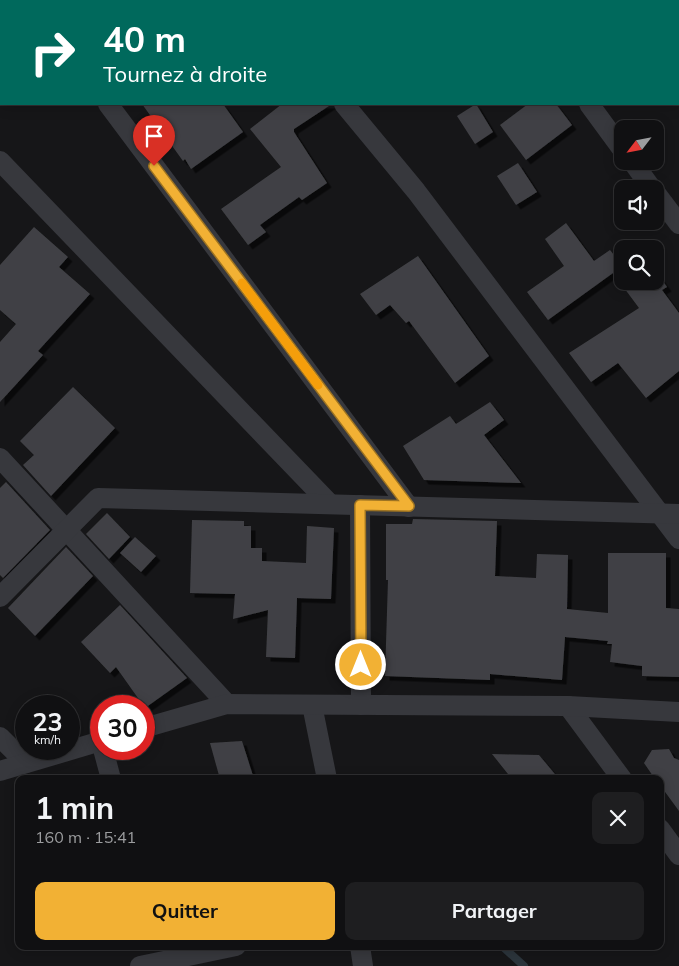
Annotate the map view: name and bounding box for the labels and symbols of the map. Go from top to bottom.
pin [133,115,175,166]
north arrow [614,120,664,170]
position arrow [334,638,386,690]
speed limit sign: 30 [90,695,155,760]

